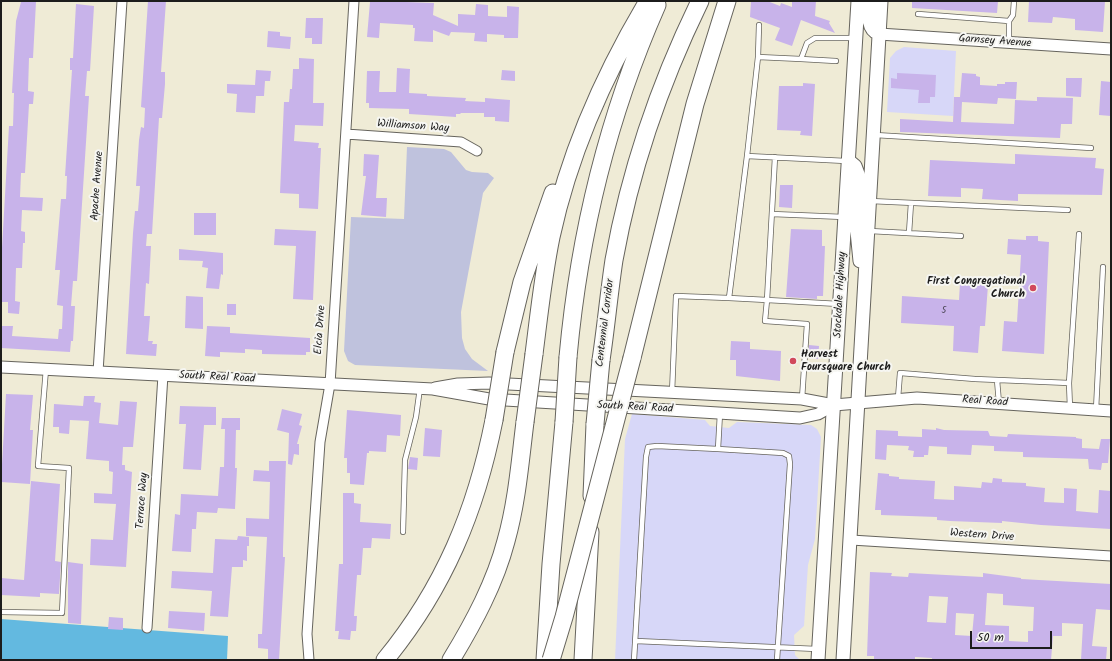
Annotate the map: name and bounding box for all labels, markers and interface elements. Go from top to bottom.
street label: Garnsey Avenue [958,33,1032,51]
street label: Williamson Way [377,118,449,136]
street label: Apache Avenue [89,151,107,221]
street label: Stockdale Highway [832,251,850,339]
place label: First Congregational Church [927,275,1025,301]
street label: Centennial Corridor [594,278,618,368]
marker: First Congregational Church [1028,283,1038,293]
street label: Elcia Drive [313,305,329,355]
house number: 5 [942,306,946,316]
place label: Harvest Foursquare Church [801,348,891,374]
marker: Harvest Foursquare Church [788,356,798,366]
street label: South Real Road [179,369,255,387]
street label: Real Road [962,394,1008,410]
street label: South Real Road [597,399,673,417]
street label: Terrace Way [134,472,152,530]
street label: Western Drive [949,527,1015,545]
scale bar [972,623,1054,649]
text: 50 m [977,628,1004,647]

